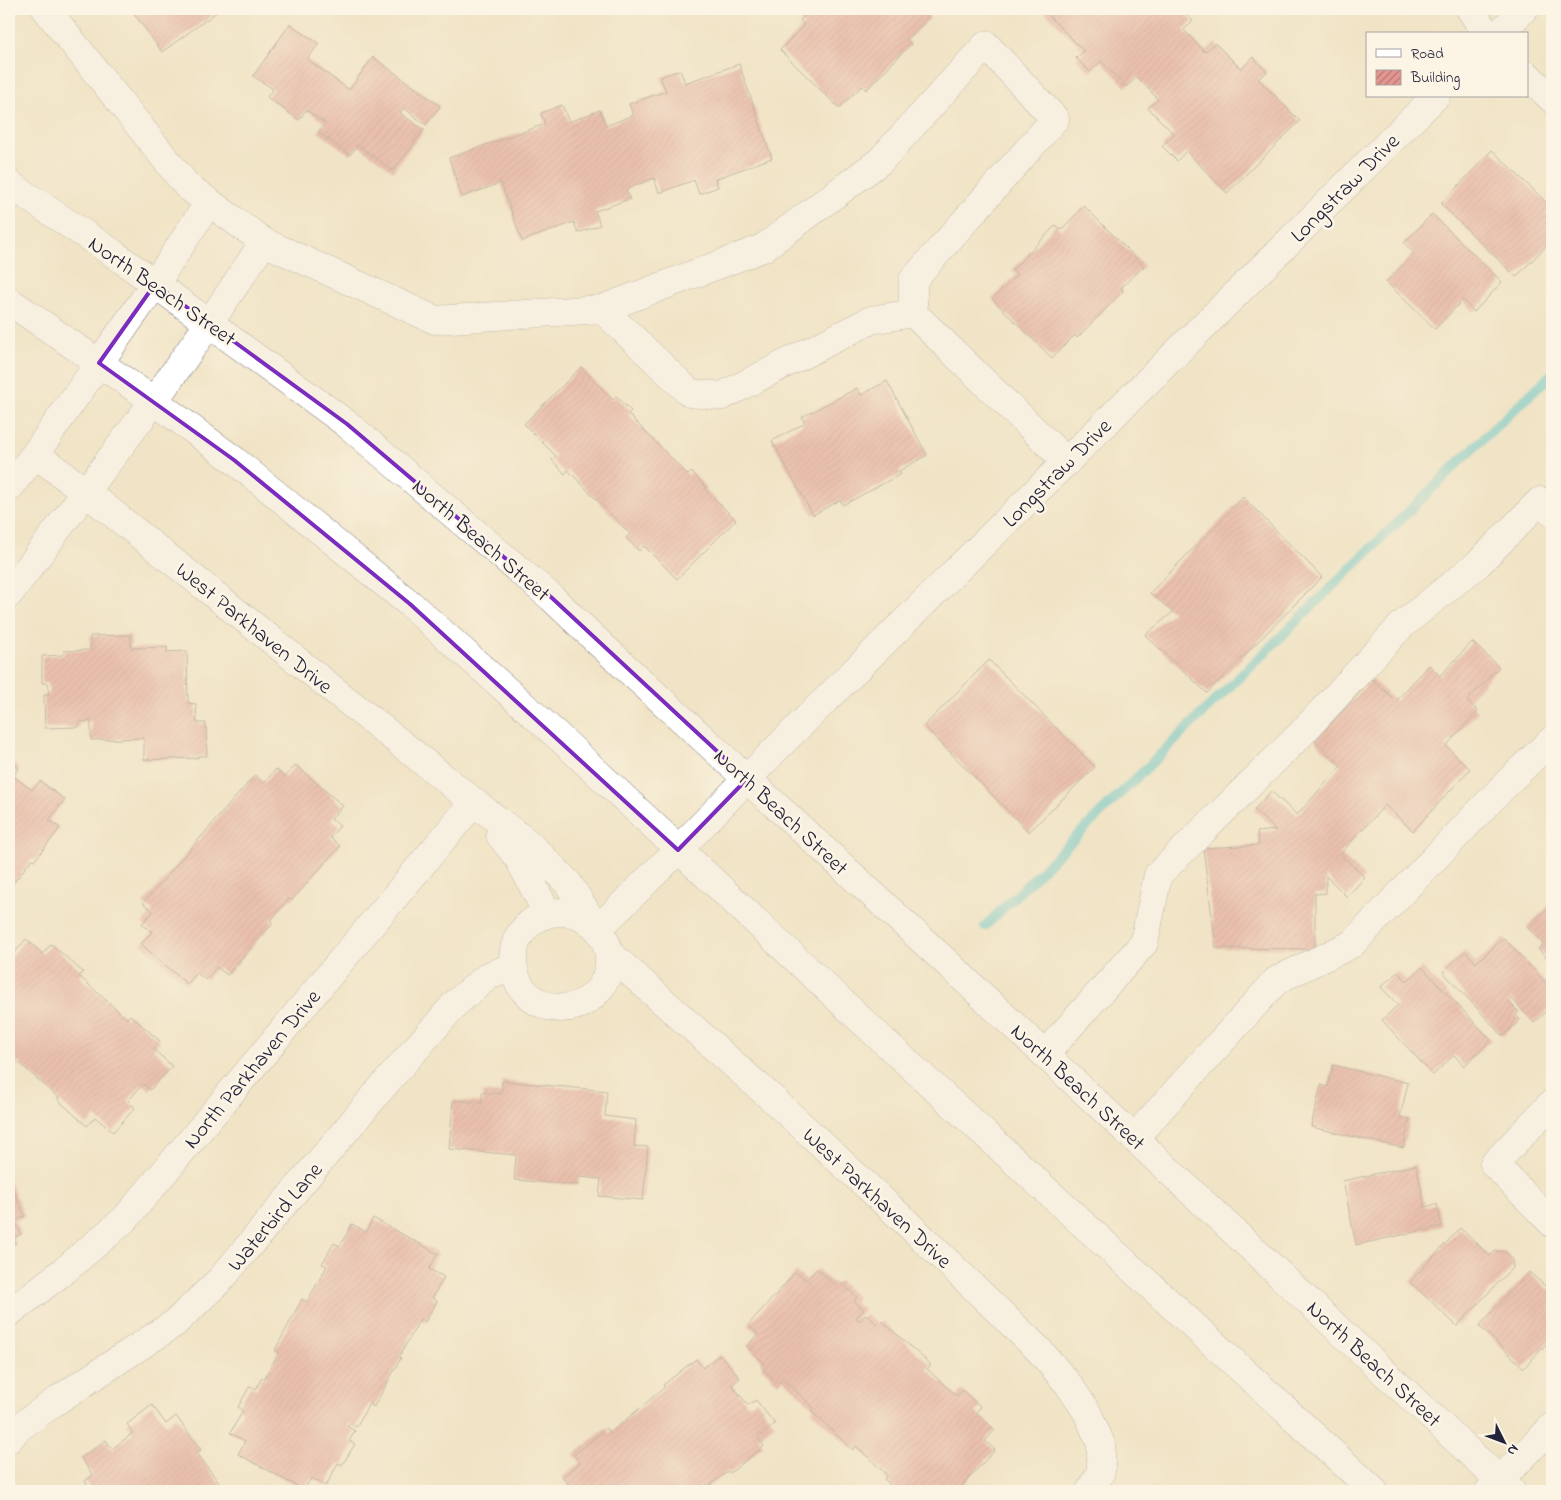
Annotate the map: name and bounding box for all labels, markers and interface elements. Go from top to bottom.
legend [1366,32,1528,98]
text: Road [1411,43,1444,65]
text: Building [1410,67,1460,90]
street label: Longstraw Drive [1284,127,1409,252]
street label: North Beach Street [81,229,242,356]
street label: Longstraw Drive [996,412,1121,537]
street label: North Beach Street [404,472,557,611]
street label: West Parkhaven Drive [168,556,339,703]
street label: North Beach Street [705,742,855,885]
street label: North Parkhaven Drive [177,983,330,1157]
street label: North Beach Street [1002,1017,1152,1160]
street label: West Parkhaven Drive [794,1121,958,1277]
street label: Waterbird Lane [221,1156,332,1280]
street label: North Beach Street [1298,1294,1448,1437]
north arrow [1478,1418,1528,1468]
text: N [1502,1439,1524,1460]

